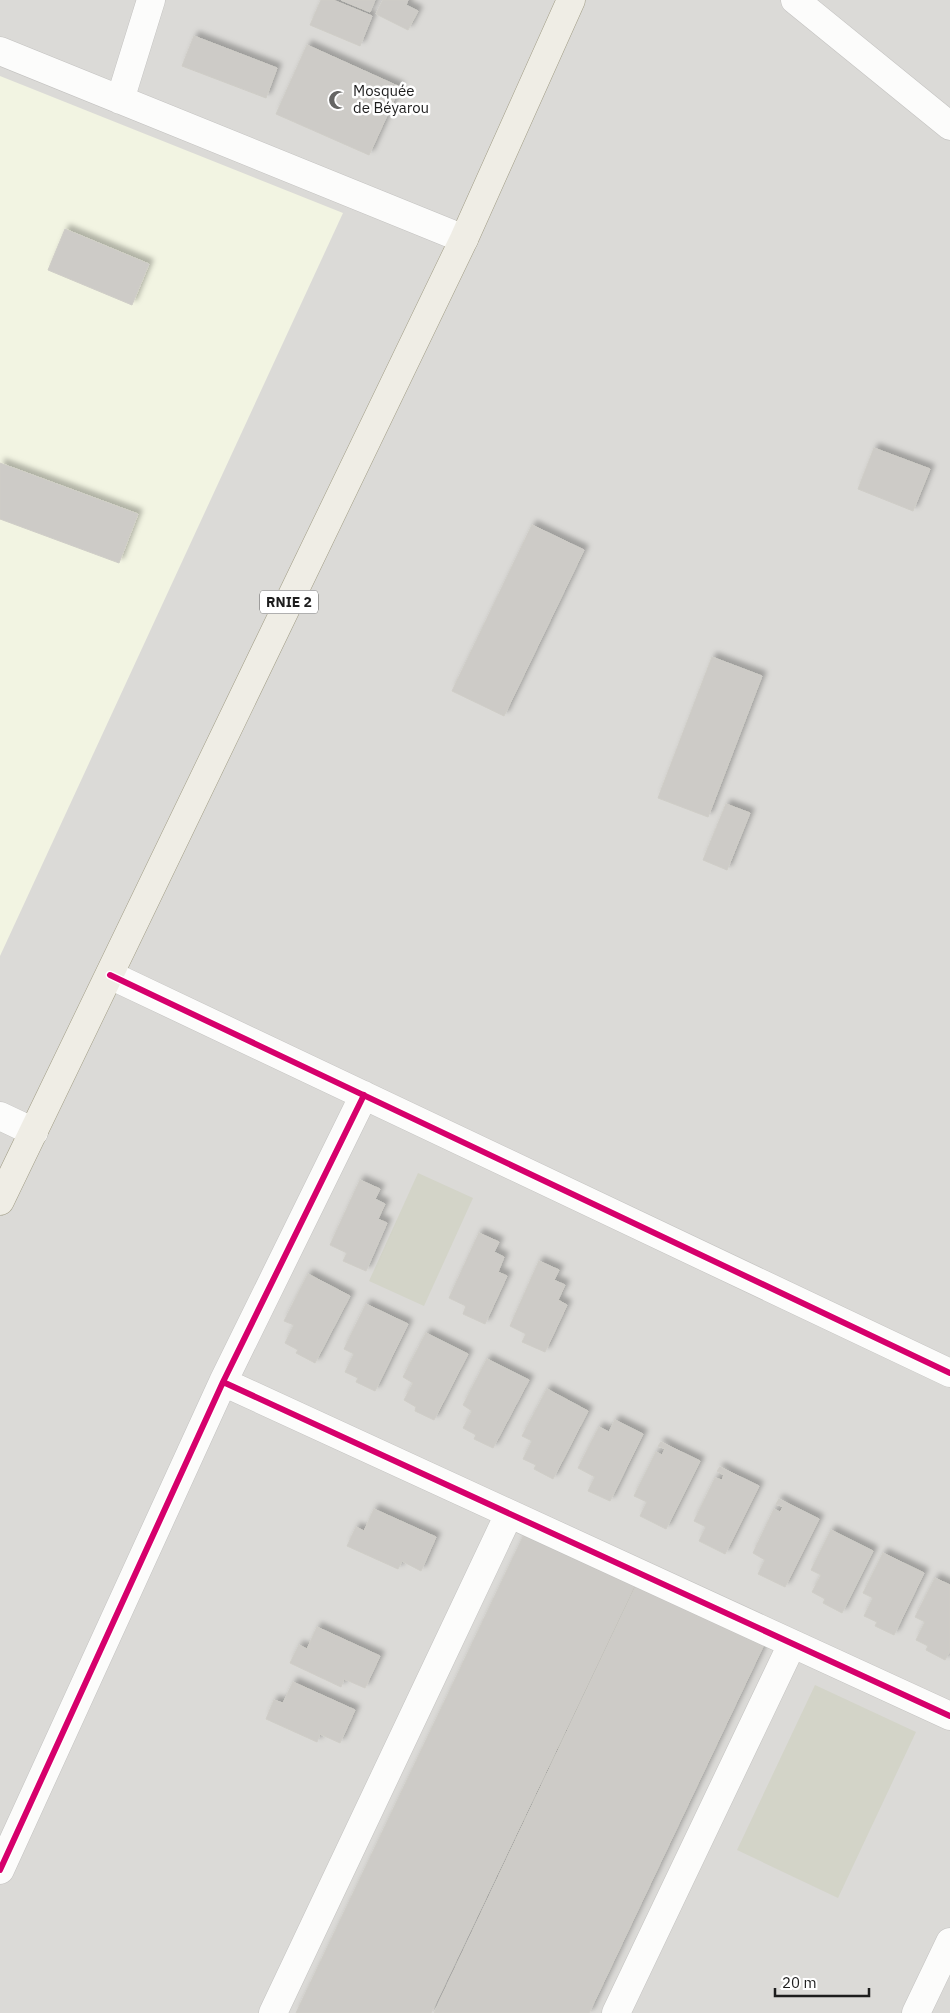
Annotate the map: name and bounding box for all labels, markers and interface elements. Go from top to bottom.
place label: Mosquée de Béyarou [353,81,429,117]
mosque icon: Mosquée de Béyarou [327,89,349,111]
road number: RNIE 2 [260,590,318,614]
scale bar [775,1966,869,1998]
text: 20 m [782,1973,817,1992]

